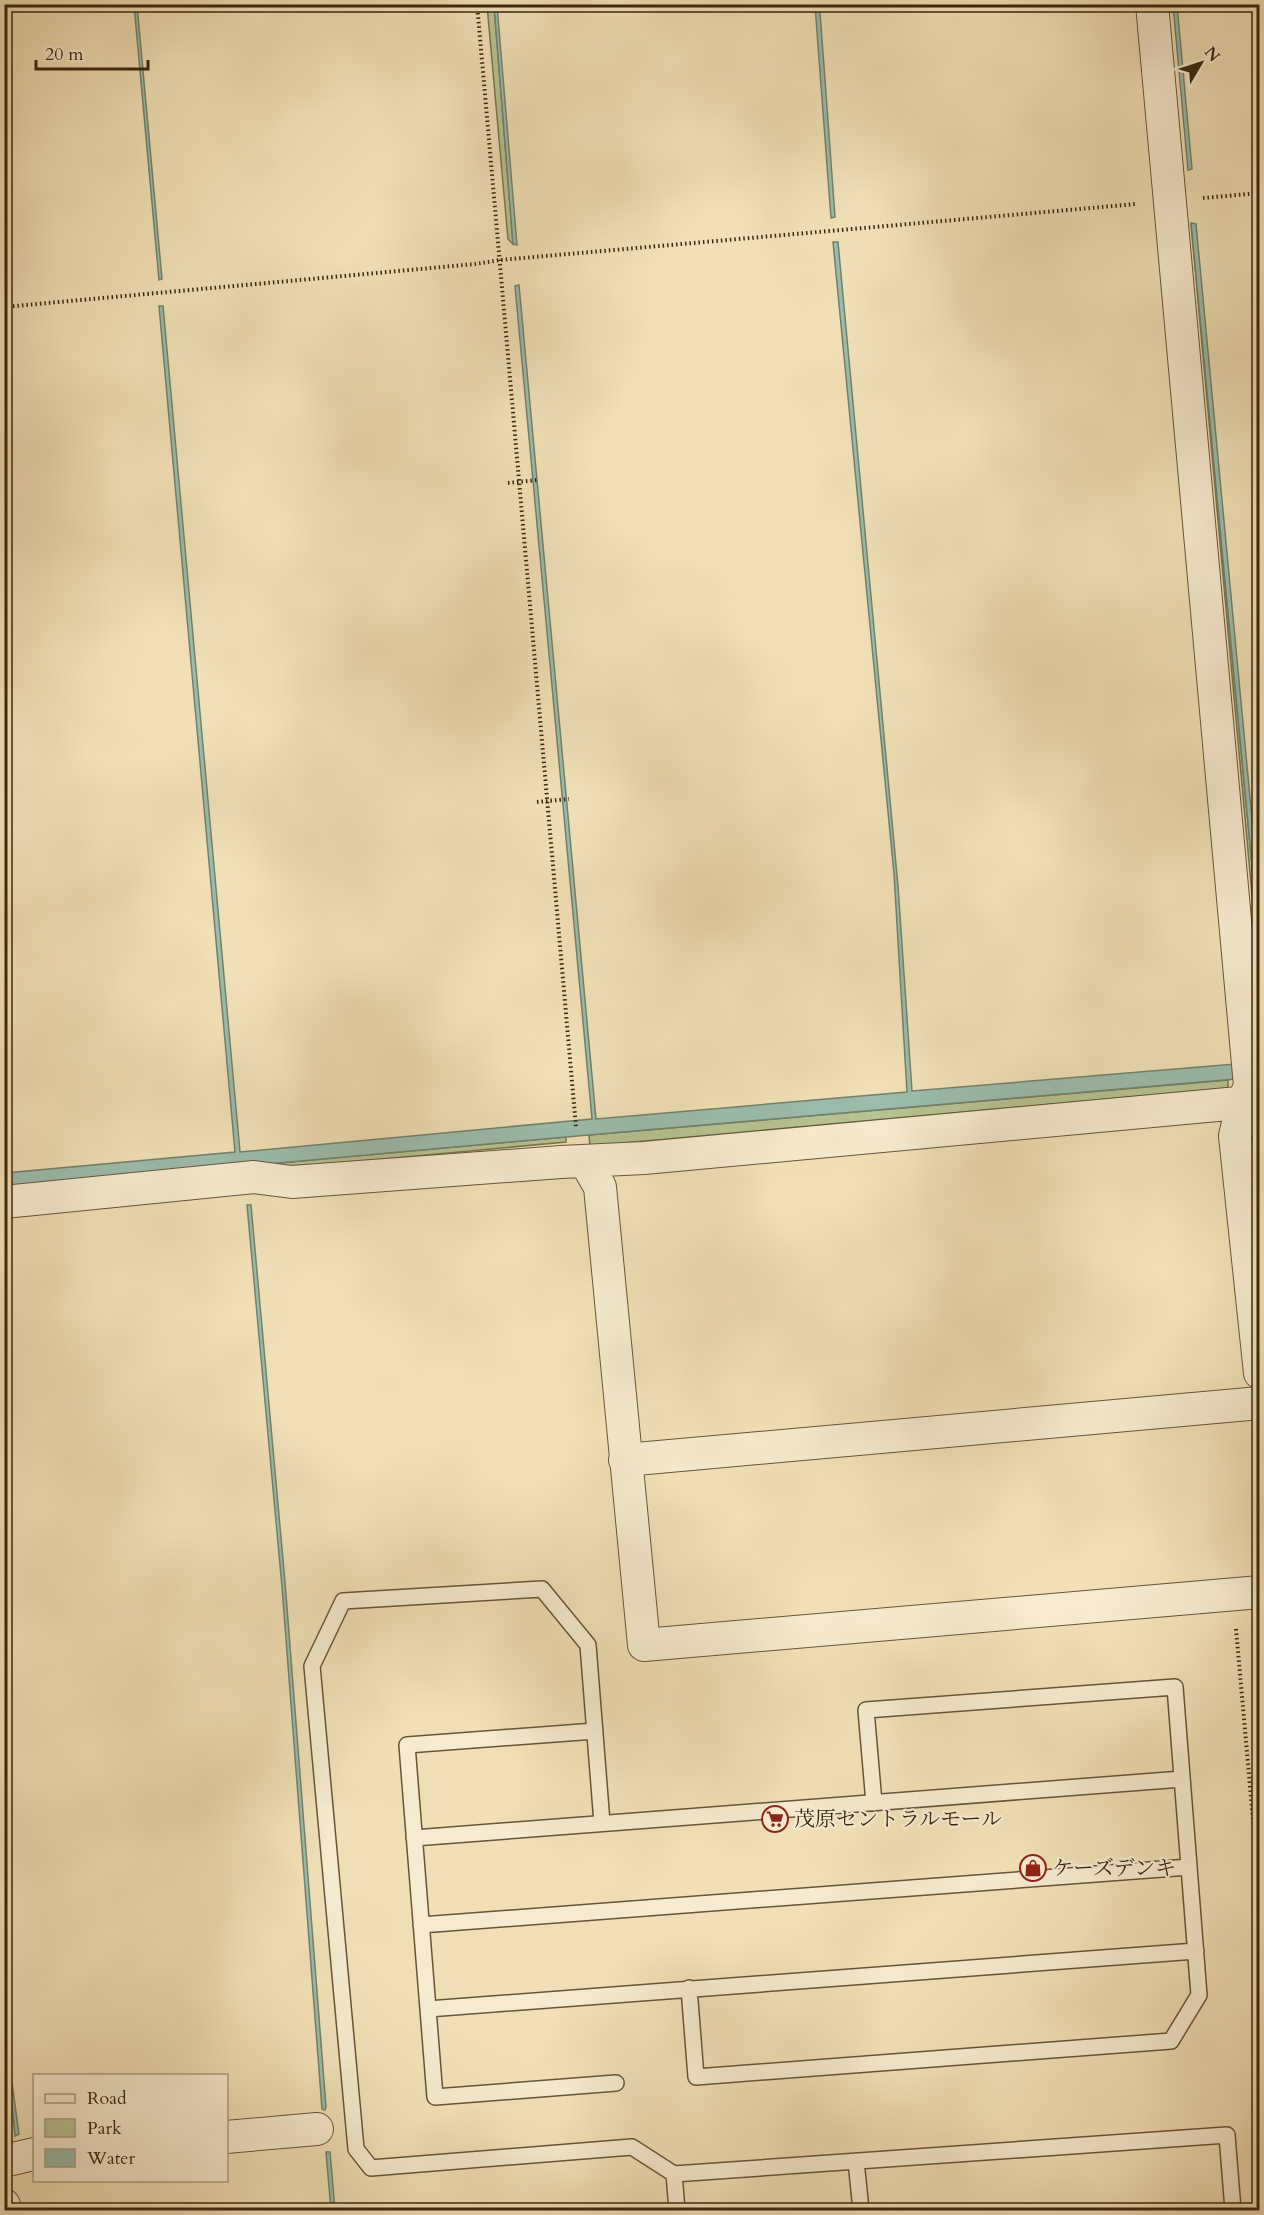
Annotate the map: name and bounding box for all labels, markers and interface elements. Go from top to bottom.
scale bar [36,33,148,71]
north arrow [1171,33,1231,93]
text: 20 m [45,42,84,67]
text: N [1199,42,1225,67]
supermarket icon: 茂原セントラルモール [760,1804,790,1834]
place label: 茂原セントラルモール [794,1805,1002,1834]
shop icon: ケーズデンキ [1018,1853,1048,1883]
place label: ケーズデンキ [1052,1854,1176,1883]
legend [33,2074,228,2182]
text: Road [87,2086,127,2111]
text: Park [87,2116,122,2141]
text: Water [86,2146,136,2171]

